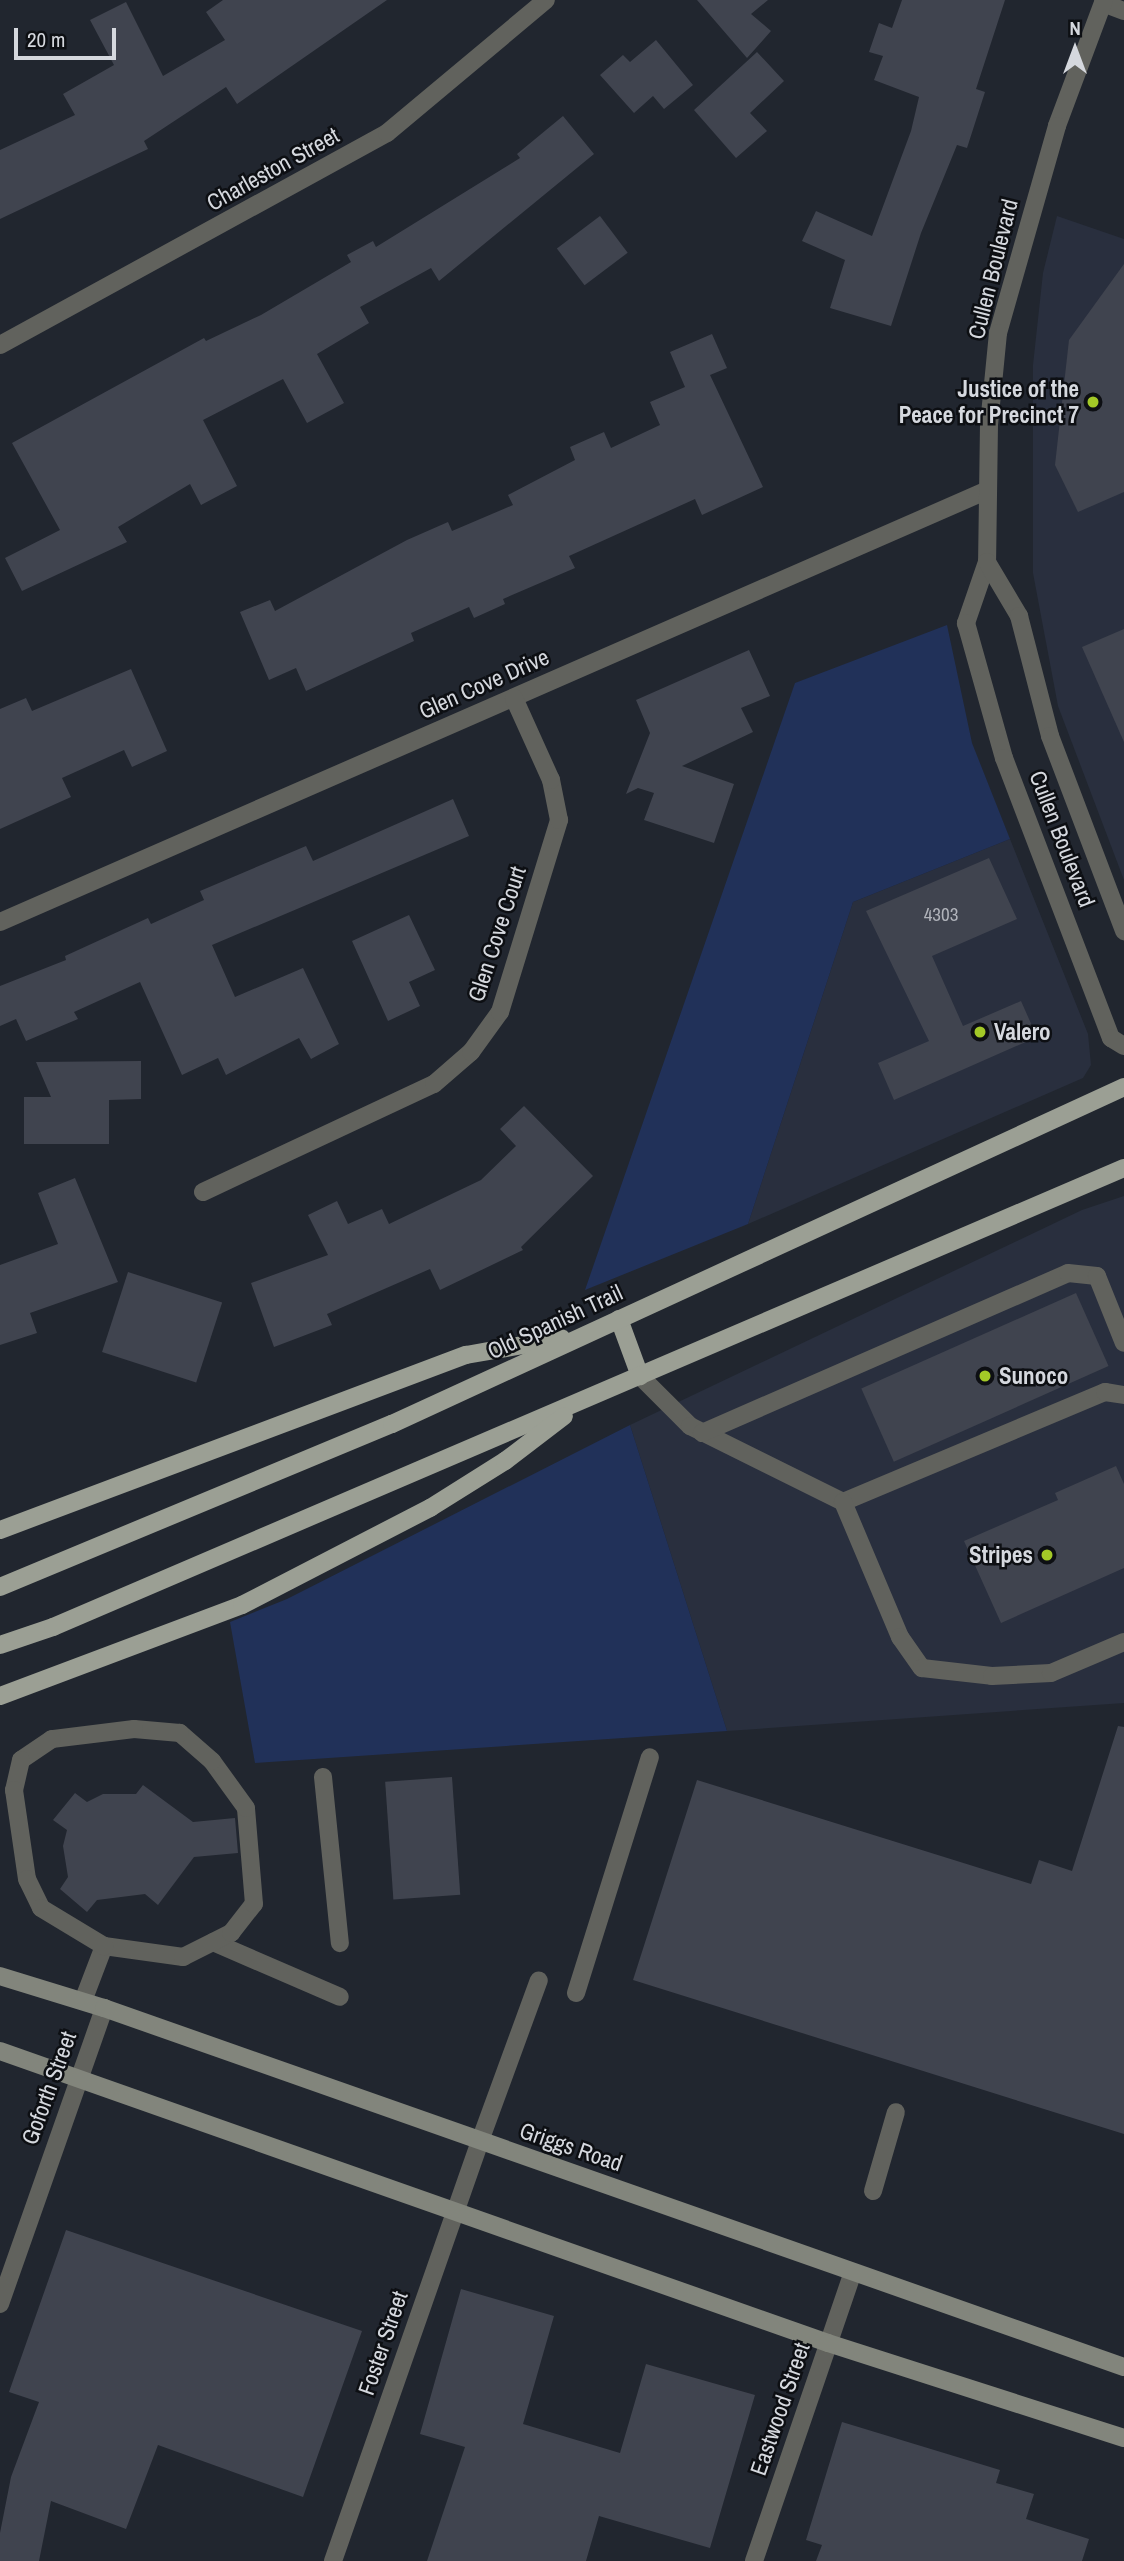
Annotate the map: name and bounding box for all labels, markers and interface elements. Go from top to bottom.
scale bar [18,14,119,58]
north arrow [1040,14,1110,84]
text: N [1069,15,1081,41]
text: 20 m [27,25,65,54]
street label: Charleston Street [202,121,344,217]
street label: Cullen Boulevard [962,196,1024,342]
place label: Justice of the Peace for Precinct 7 [899,375,1079,429]
marker: Justice of the Peace for Precinct 7 [1085,394,1101,410]
street label: Glen Cove Drive [415,643,553,725]
street label: Cullen Boulevard [1023,767,1101,911]
street label: Glen Cove Court [462,863,532,1005]
house number: 4303 [924,904,958,926]
place label: Valero [994,1018,1051,1046]
marker: Valero [972,1024,988,1040]
street label: Old Spanish Trail [483,1279,627,1365]
place label: Sunoco [999,1362,1068,1390]
marker: Sunoco [977,1368,993,1384]
place label: Stripes [969,1541,1033,1569]
marker: Stripes [1039,1547,1055,1563]
street label: Goforth Street [16,2028,82,2148]
street label: Griggs Road [516,2117,626,2177]
street label: Foster Street [352,2287,414,2399]
street label: Eastwood Street [744,2339,816,2479]

